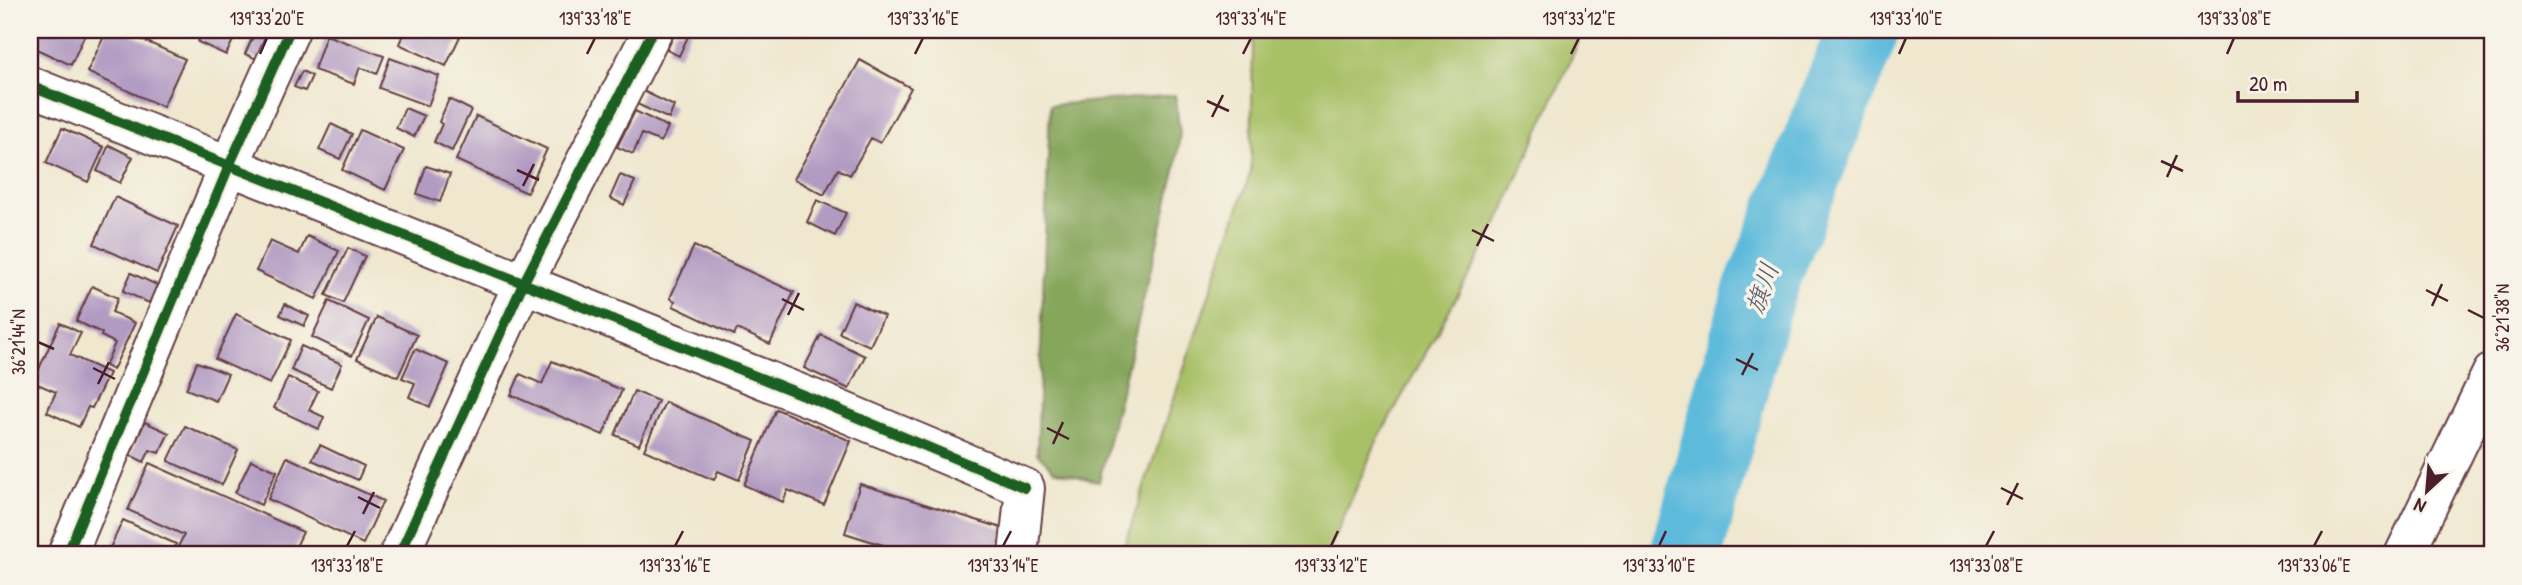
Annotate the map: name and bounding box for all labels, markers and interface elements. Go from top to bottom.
text: 139°33'20"E [230,6,304,31]
text: 139°33'18"E [559,6,631,31]
text: 139°33'16"E [887,6,959,31]
text: 139°33'14"E [1215,6,1287,31]
text: 139°33'12"E [1543,6,1615,31]
text: 139°33'10"E [1870,6,1942,31]
text: 139°33'08"E [2197,6,2271,31]
scale bar [2238,60,2358,104]
text: 20 m [2249,69,2287,98]
water label: 旗川 [1737,258,1787,318]
text: 36°21'38"N [2490,284,2515,352]
text: 36°21'44"N [6,309,31,375]
north arrow [2392,456,2462,526]
text: N [2409,492,2430,520]
text: 139°33'18"E [311,553,383,578]
text: 139°33'16"E [639,553,711,578]
text: 139°33'14"E [967,553,1039,578]
text: 139°33'12"E [1295,553,1367,578]
text: 139°33'10"E [1623,553,1695,578]
text: 139°33'08"E [1949,553,2023,578]
text: 139°33'06"E [2277,553,2351,578]

